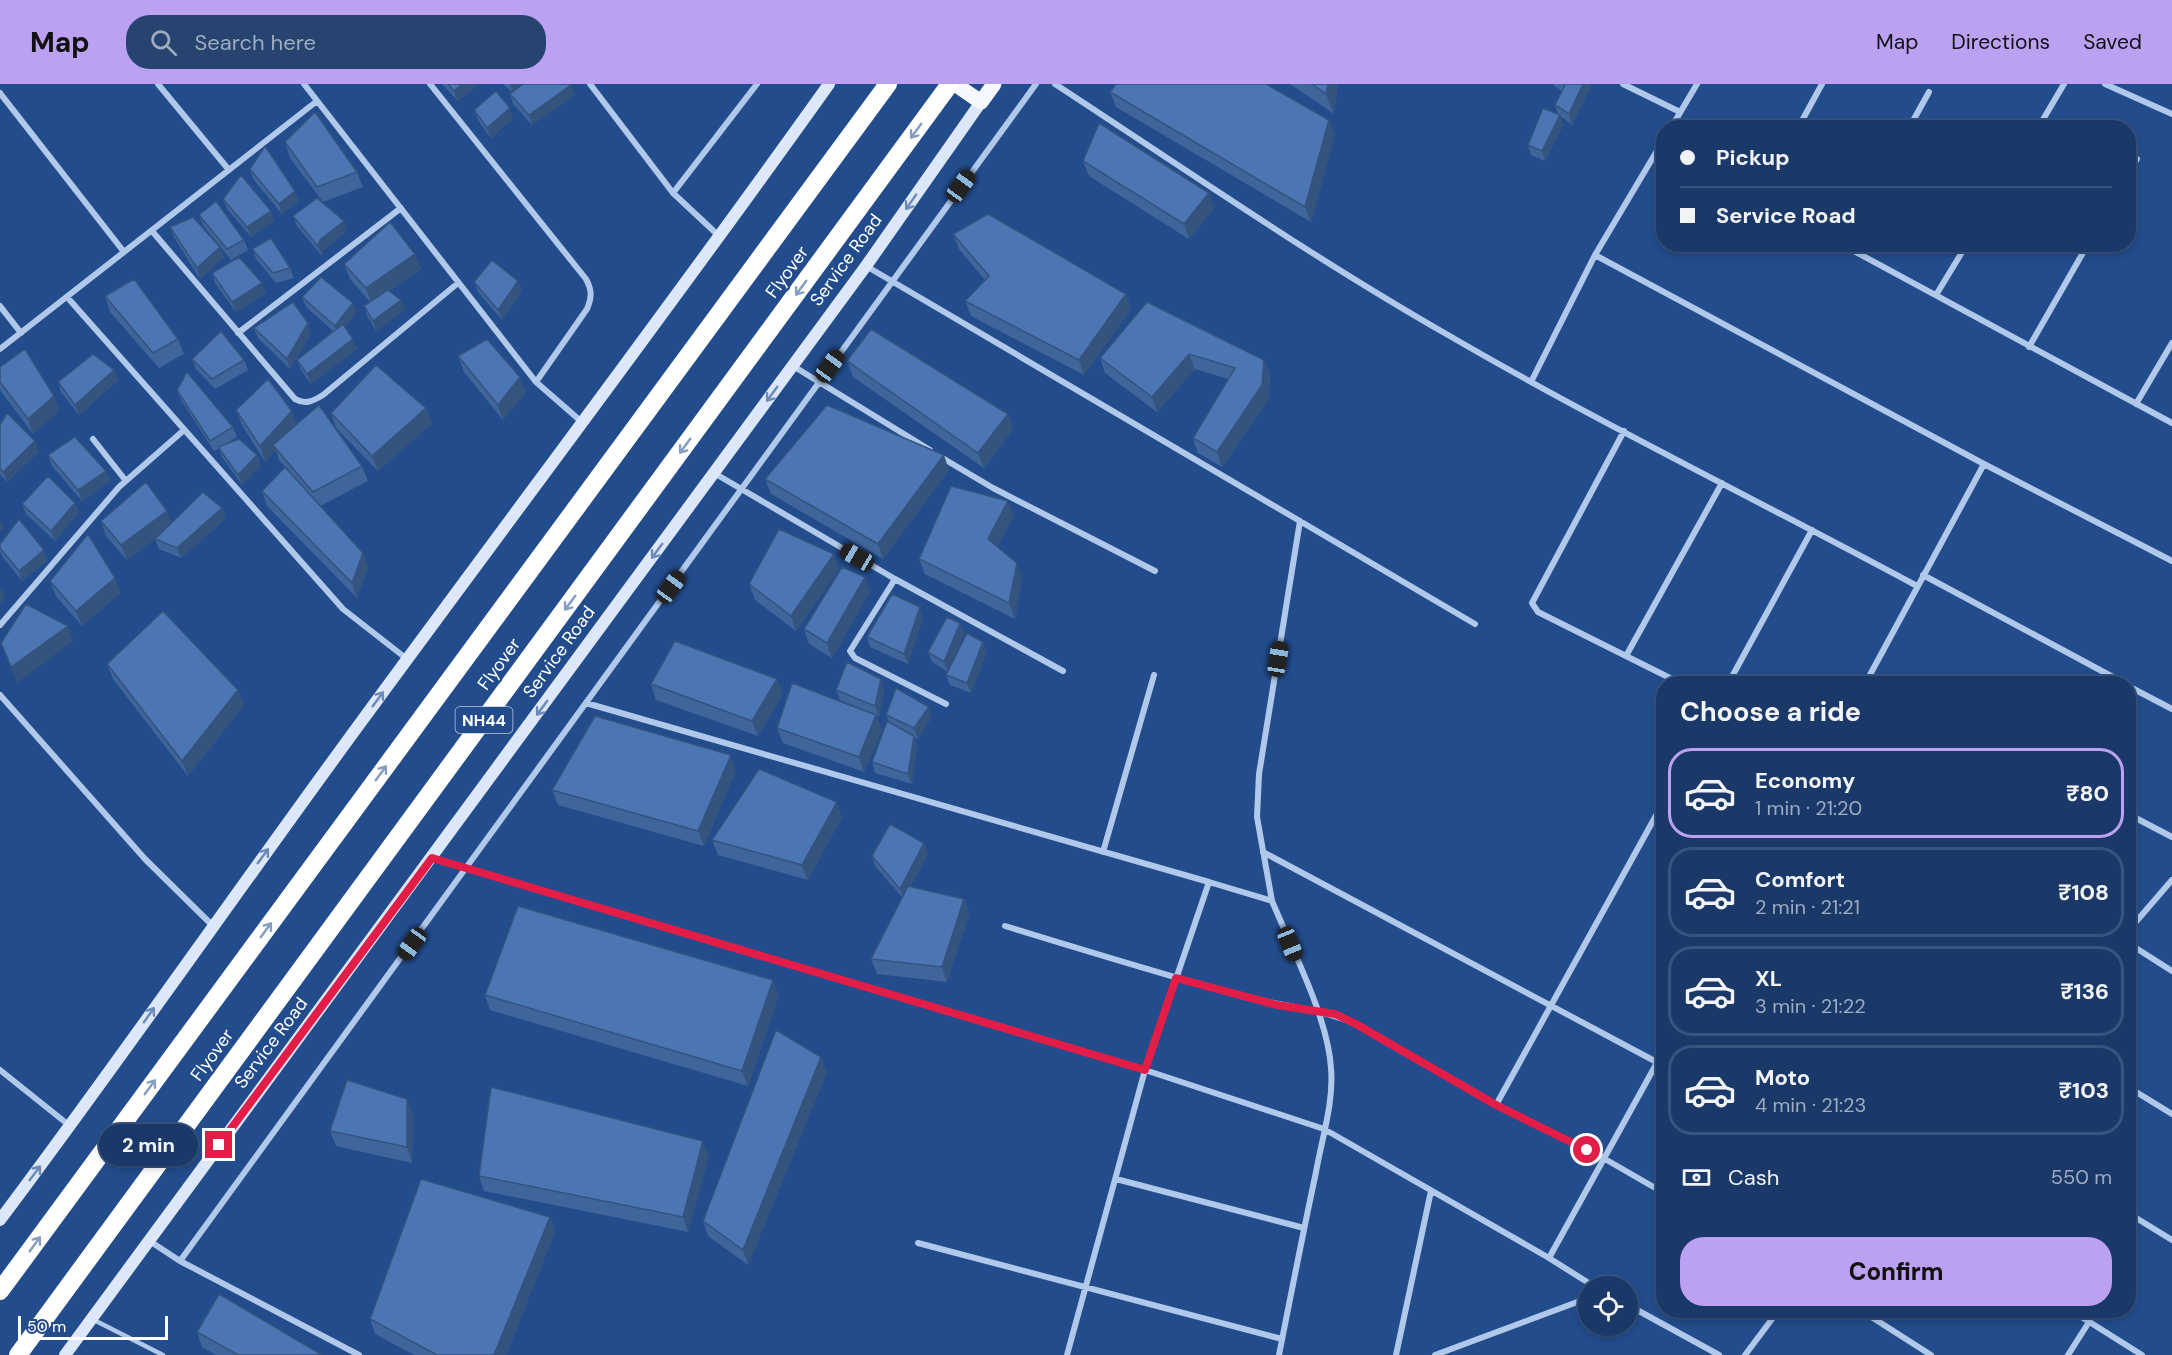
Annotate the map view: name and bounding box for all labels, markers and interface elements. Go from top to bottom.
search box [126,15,546,69]
text: Map [30,24,90,61]
icon: search [147,26,180,59]
text: Search here [195,28,316,57]
text: Map [1876,28,1918,56]
text: Directions [1951,28,2050,56]
text: Saved [2083,28,2142,56]
one-way arrow [910,123,922,139]
text: Pickup [1716,143,1790,172]
car [943,166,979,206]
one-way arrow [905,193,917,209]
text: Service Road [1716,201,1856,230]
street label: Service Road [804,209,888,311]
street label: Flyover [760,241,814,303]
one-way arrow [794,280,807,296]
car [812,346,848,386]
one-way arrow [766,385,778,401]
one-way arrow [679,437,691,453]
car [837,540,877,574]
one-way arrow [651,543,663,559]
car [653,567,689,607]
one-way arrow [564,594,576,610]
street label: Service Road [517,601,601,703]
street label: Flyover [472,633,526,695]
car [1266,640,1290,678]
one-way arrow [372,691,384,707]
text: Choose a ride [1680,694,1861,729]
one-way arrow [536,700,548,716]
road number: NH44 [456,707,512,733]
one-way arrow [375,765,387,781]
icon: car [1683,766,1737,820]
text: Economy [1755,766,1855,795]
text: ₹80 [2066,779,2109,808]
text: 1 min · 21:20 [1755,795,1862,821]
one-way arrow [256,849,269,865]
icon: car [1683,865,1737,919]
text: Comfort [1755,865,1845,894]
text: ₹108 [2058,878,2109,907]
text: 2 min · 21:21 [1755,894,1860,920]
one-way arrow [259,922,272,938]
car [394,924,430,964]
car [1275,924,1305,964]
icon: car [1683,964,1737,1018]
text: XL [1755,964,1782,993]
text: ₹136 [2060,977,2109,1006]
street label: Service Road [229,993,313,1093]
text: 3 min · 21:22 [1755,993,1866,1019]
one-way arrow [143,1007,155,1023]
street label: Flyover [185,1024,239,1086]
icon: car [1683,1063,1737,1117]
text: Moto [1755,1063,1810,1092]
text: ₹103 [2059,1076,2109,1105]
one-way arrow [143,1079,156,1095]
text: 4 min · 21:23 [1755,1092,1866,1118]
callout: 2 min [99,1124,198,1166]
route end [205,1131,232,1158]
text: 2 min [122,1132,175,1158]
route start [1573,1136,1600,1163]
icon: cash [1680,1161,1713,1194]
text: Cash [1728,1163,1779,1192]
text: 550 m [2051,1164,2112,1190]
one-way arrow [28,1165,41,1181]
one-way arrow [28,1237,41,1253]
button: Confirm [1680,1237,2112,1306]
map controls [1578,1276,1638,1336]
button: locate [1578,1276,1638,1336]
scale bar [18,1313,168,1340]
text: 50 m [27,1316,66,1337]

